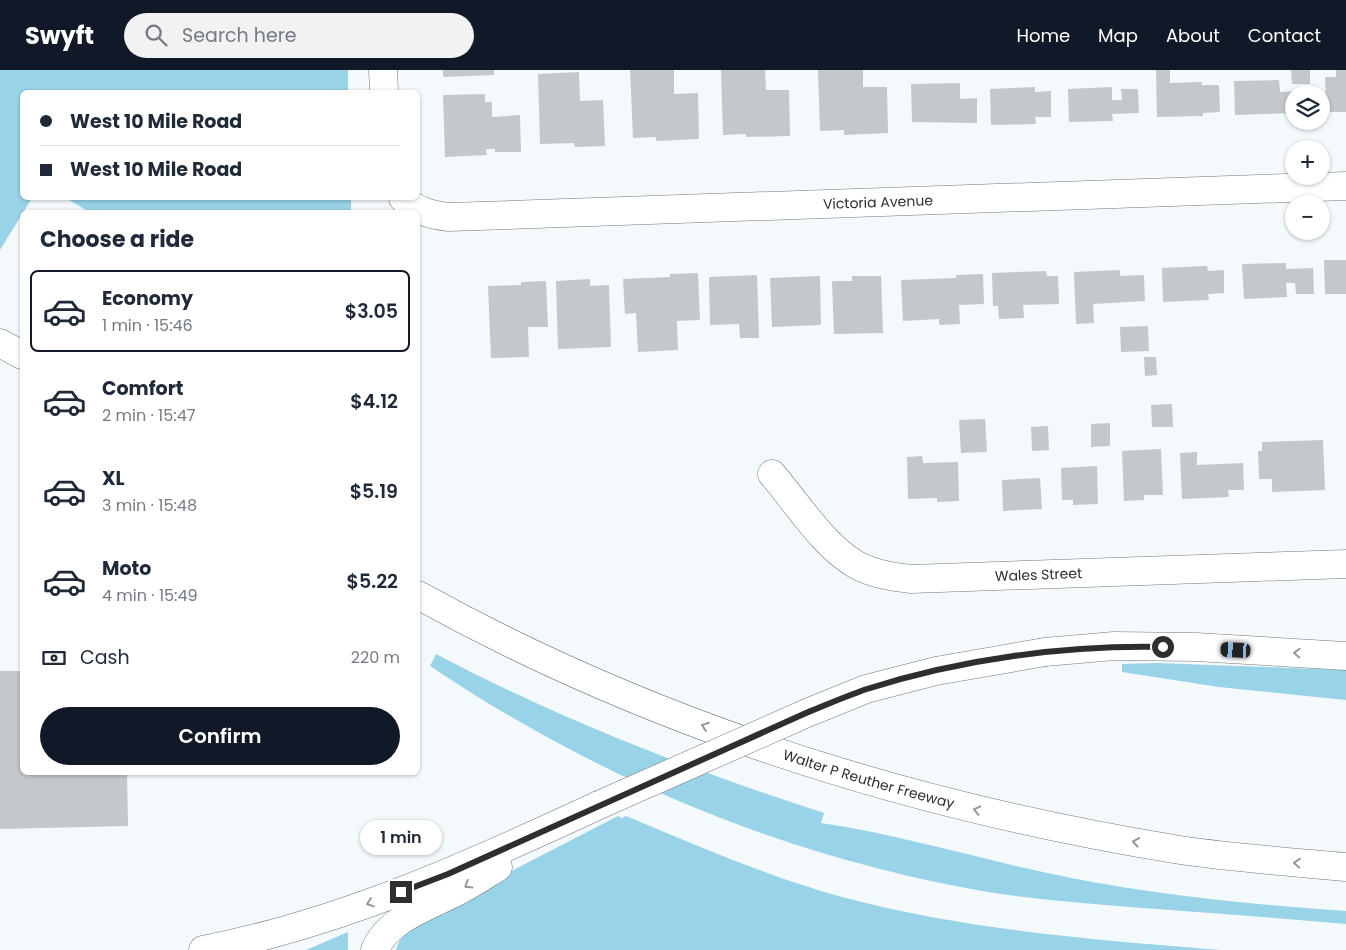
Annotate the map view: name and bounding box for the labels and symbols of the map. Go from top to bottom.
street label: Victoria Avenue [823,190,934,214]
street label: Wales Street [994,563,1083,586]
route start [1152,636,1174,658]
car [1220,642,1251,658]
one-way arrow [1293,648,1301,659]
one-way arrow [701,722,710,732]
street label: Walter P Reuther Freeway [780,745,957,813]
one-way arrow [973,805,982,816]
callout: 1 min [360,820,442,854]
one-way arrow [1132,838,1141,848]
one-way arrow [1293,857,1301,868]
one-way arrow [465,879,474,889]
route end [390,881,412,903]
one-way arrow [366,897,375,907]

